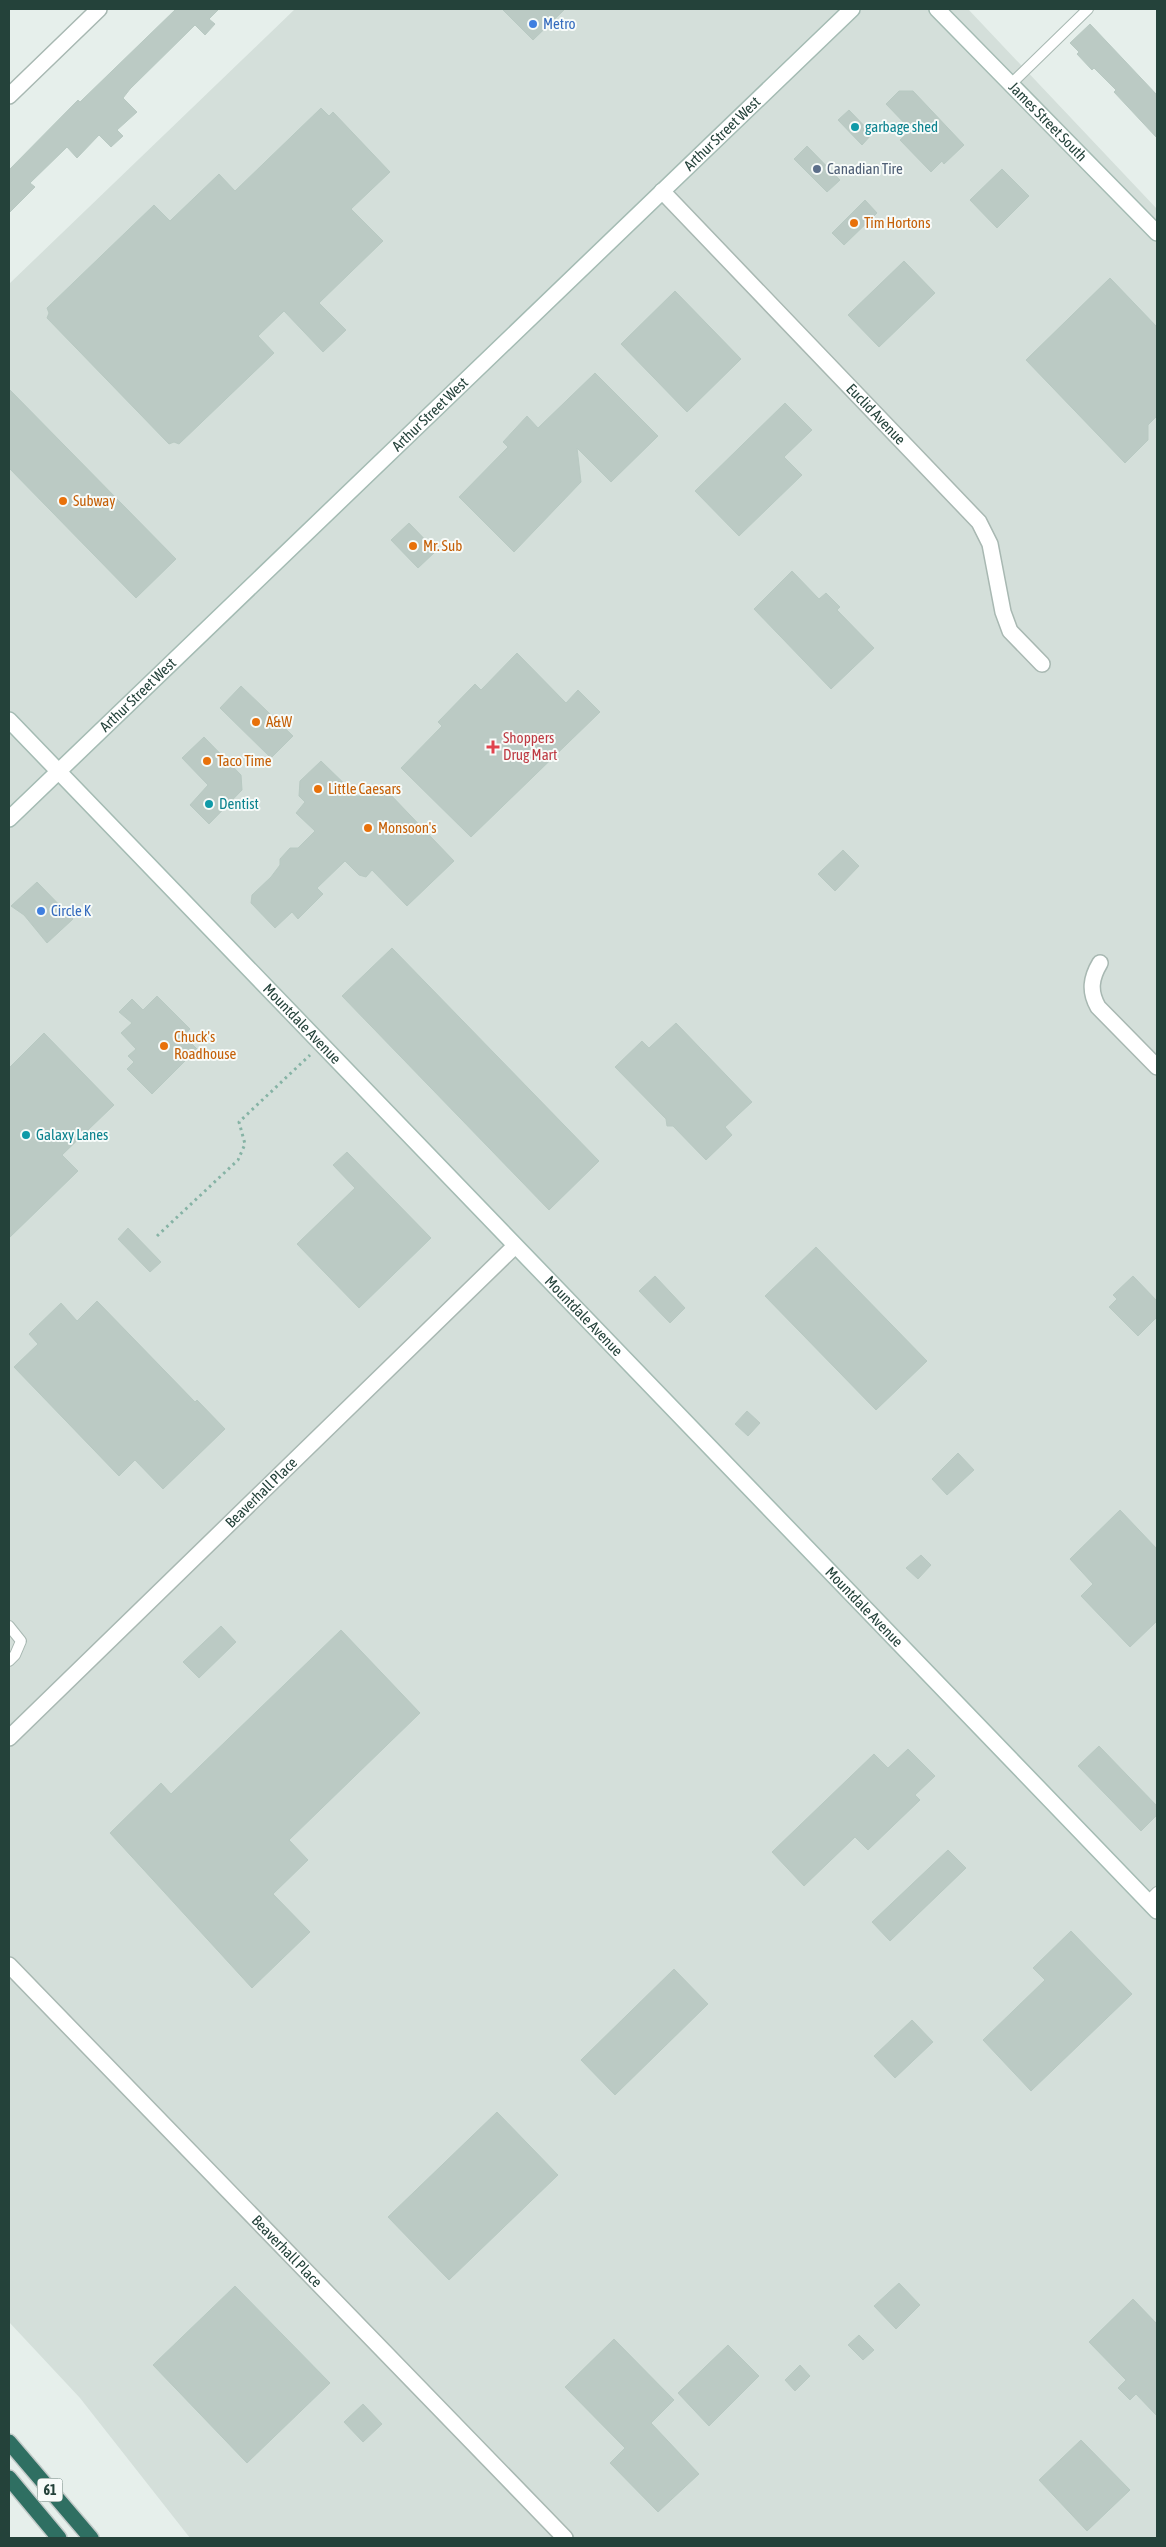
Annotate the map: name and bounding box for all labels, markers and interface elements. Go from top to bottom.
place label: Metro [543,15,576,32]
marker: Metro [527,18,539,30]
street label: James Street South [1006,78,1091,164]
street label: Arthur Street West [680,93,763,174]
place label: garbage shed [865,118,938,135]
marker: garbage shed [849,121,861,133]
place label: Canadian Tire [827,160,903,177]
marker: Canadian Tire [811,163,823,175]
place label: Tim Hortons [864,214,930,231]
marker: Tim Hortons [848,217,860,229]
street label: Arthur Street West [388,374,471,454]
street label: Euclid Avenue [843,380,909,448]
place label: Subway [73,492,115,509]
marker: Subway [57,495,69,507]
place label: Mr. Sub [423,537,462,554]
marker: Mr. Sub [407,540,419,552]
street label: Arthur Street West [96,654,179,735]
place label: A&W [266,713,292,730]
marker: A&W [250,716,262,728]
place label: Shoppers Drug Mart [503,729,557,763]
marker: Shoppers Drug Mart [487,741,499,753]
place label: Taco Time [217,752,272,769]
marker: Taco Time [201,755,213,767]
place label: Little Caesars [328,780,401,797]
marker: Little Caesars [312,783,324,795]
place label: Dentist [219,795,259,812]
marker: Dentist [203,798,215,810]
place label: Monsoon's [378,819,437,836]
marker: Monsoon's [362,822,374,834]
place label: Circle K [51,902,92,919]
marker: Circle K [35,905,47,917]
street label: Mountdale Avenue [260,980,345,1067]
place label: Chuck's Roadhouse [174,1028,237,1062]
marker: Chuck's Roadhouse [158,1040,170,1052]
place label: Galaxy Lanes [36,1126,108,1143]
marker: Galaxy Lanes [20,1129,32,1141]
street label: Mountdale Avenue [542,1272,626,1359]
street label: Beaverhall Place [222,1454,300,1531]
street label: Mountdale Avenue [822,1563,907,1650]
street label: Beaverhall Place [249,2212,326,2291]
road number: 61 [38,2478,62,2502]

